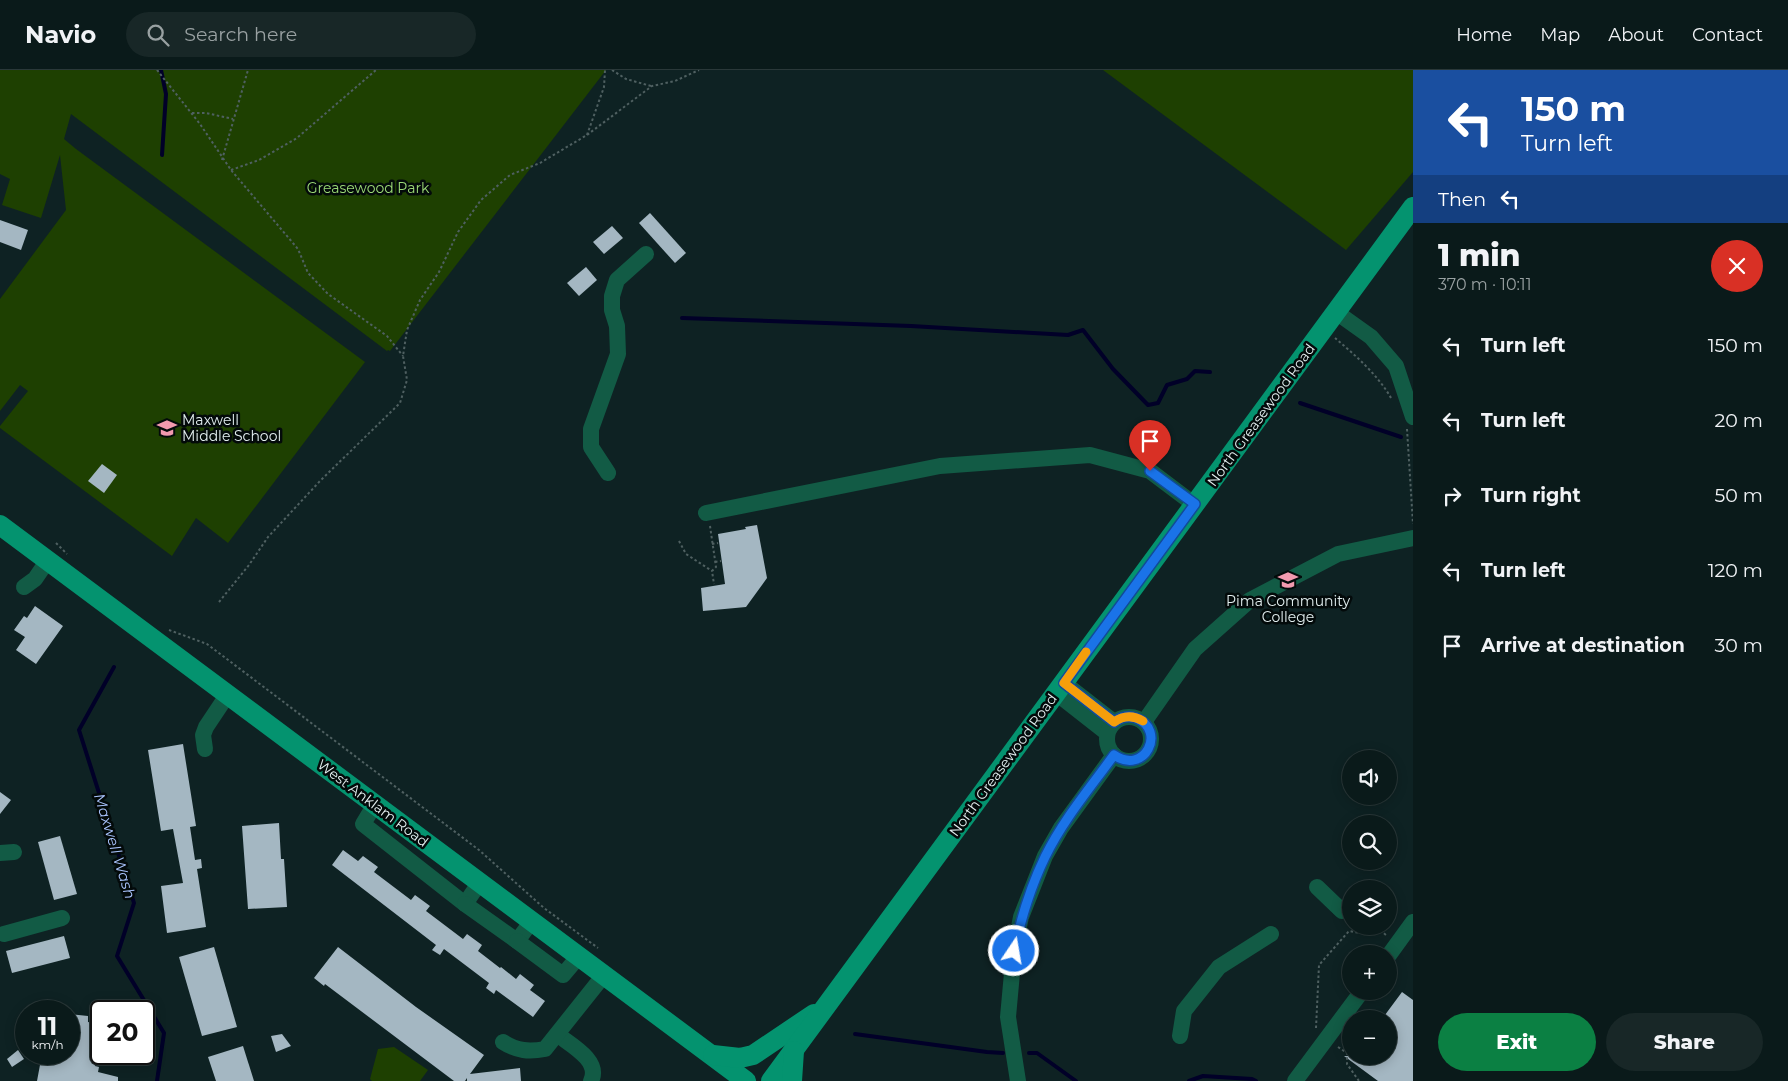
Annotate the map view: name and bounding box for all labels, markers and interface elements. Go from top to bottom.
search box [126,12,476,57]
text: Navio [25,20,96,49]
icon: search [144,21,172,49]
text: Search here [184,23,297,46]
text: Home [1456,24,1512,46]
text: Map [1540,24,1580,46]
text: About [1608,24,1664,46]
text: Contact [1692,24,1763,46]
text: 150 m [1521,87,1626,130]
icon: left [1438,90,1503,155]
text: Turn left [1521,130,1613,157]
park label: Greasewood Park [307,179,430,197]
icon: left [1496,185,1524,213]
text: Then [1438,188,1486,211]
text: 1 min [1438,237,1521,274]
button: close [1711,240,1763,292]
text: 370 m · 10:11 [1438,275,1531,294]
icon: left [1438,332,1466,360]
text: Turn left [1481,334,1566,357]
text: 150 m [1708,334,1763,357]
street label: North Greasewood Road [1203,340,1319,490]
icon: left [1438,407,1466,435]
text: Turn left [1481,409,1566,432]
text: 20 m [1715,409,1763,432]
place label: Maxwell Middle School [182,411,281,445]
school or university icon: Maxwell Middle School [156,417,178,439]
pin [1129,420,1171,471]
icon: arrive [1136,427,1164,455]
icon: right [1438,482,1466,510]
text: Turn right [1481,484,1581,507]
text: 50 m [1715,484,1763,507]
icon: left [1438,557,1466,585]
text: Turn left [1481,559,1566,582]
text: 120 m [1708,559,1763,582]
school or university icon: Pima Community College [1277,569,1299,591]
place label: Pima Community College [1226,592,1350,626]
icon: arrive [1438,632,1466,660]
text: Arrive at destination [1481,634,1685,657]
text: 30 m [1715,634,1763,657]
street label: North Greasewood Road [945,690,1061,840]
map controls [1342,750,1397,1065]
button: sound [1342,750,1397,805]
street label: West Anklam Road [314,755,432,851]
water label: Maxwell Wash [90,791,140,901]
button: search [1342,815,1397,870]
button: layers [1342,880,1397,935]
position arrow [987,924,1039,976]
button: + [1342,945,1397,1000]
speed limit sign: 20 [90,1000,155,1065]
button: − [1342,1010,1397,1065]
text: 11 [38,1011,57,1041]
button: Exit [1438,1013,1596,1071]
button: Share [1606,1013,1763,1071]
text: km/h [31,1037,64,1052]

